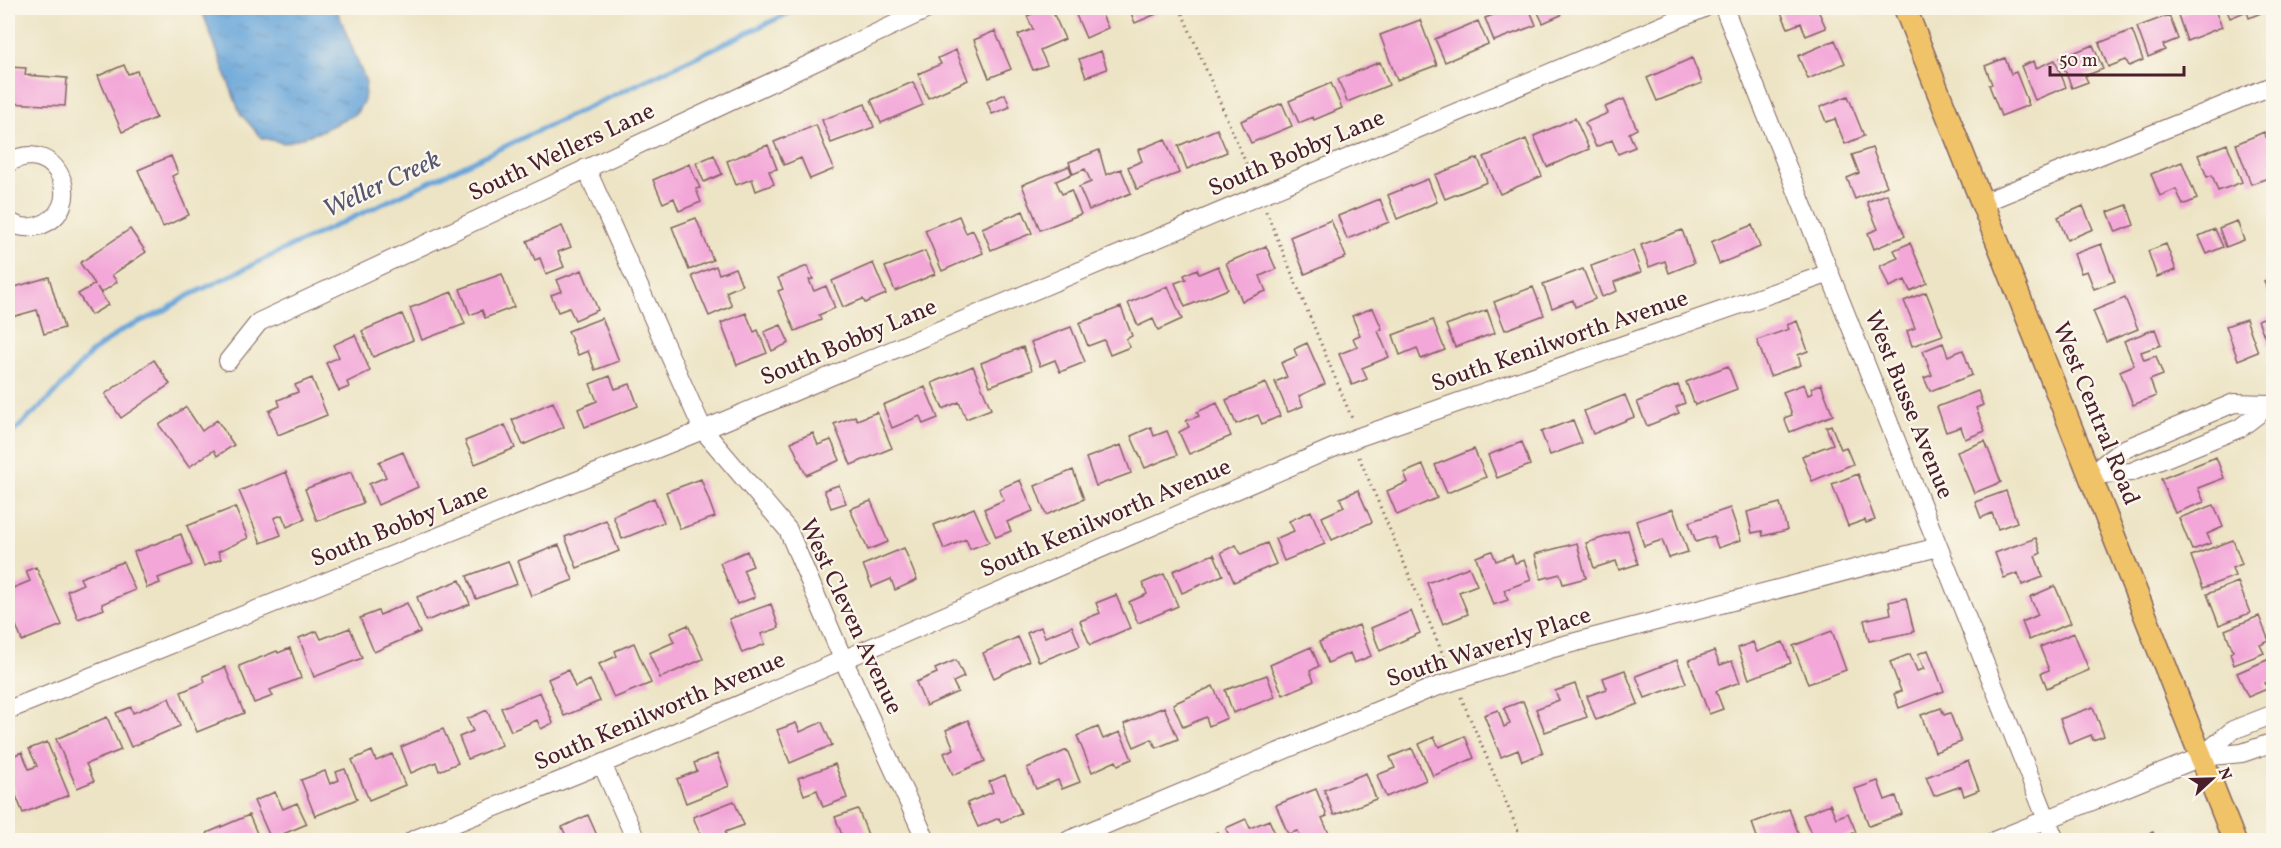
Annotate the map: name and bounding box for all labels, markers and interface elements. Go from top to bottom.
scale bar [2050,39,2184,77]
text: 50 m [2059,49,2098,74]
street label: South Wellers Lane [463,95,661,211]
street label: South Bobby Lane [1204,102,1390,206]
water label: Weller Creek [317,142,447,228]
street label: South Kenilworth Avenue [1427,282,1693,402]
street label: South Bobby Lane [756,291,942,395]
street label: West Busse Avenue [1855,306,1961,504]
street label: West Central Road [2043,317,2147,511]
street label: South Kenilworth Avenue [975,451,1237,587]
street label: South Bobby Lane [306,475,494,577]
street label: West Cleven Avenue [790,514,910,720]
street label: South Waverly Place [1382,599,1596,697]
street label: South Kenilworth Avenue [529,644,791,780]
north arrow [2182,749,2242,809]
text: N [2212,765,2237,784]

